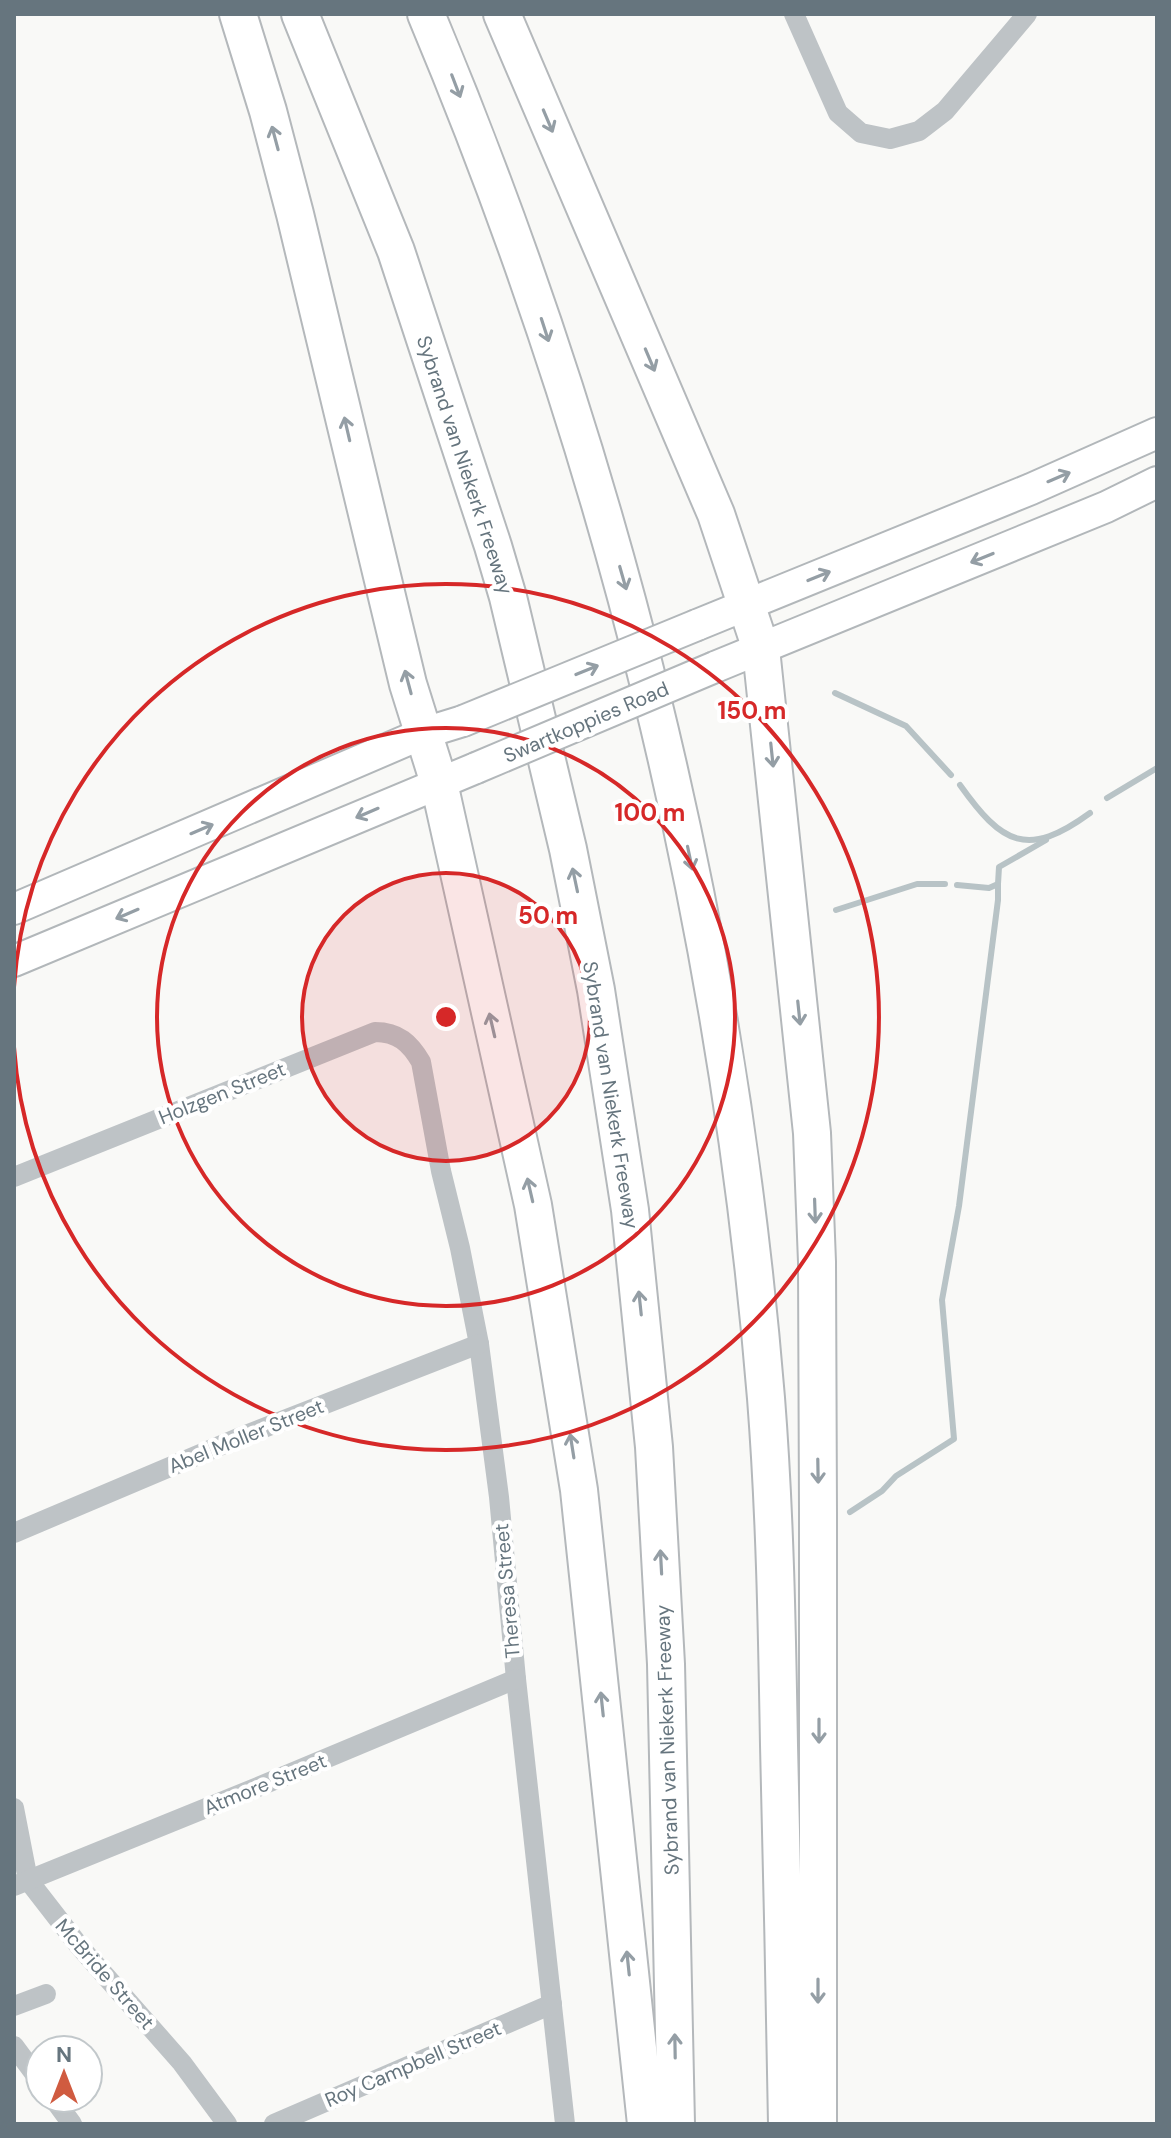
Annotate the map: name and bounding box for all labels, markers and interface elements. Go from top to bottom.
one-way arrow [450,73,464,98]
one-way arrow [541,108,556,133]
one-way arrow [267,126,282,152]
one-way arrow [539,317,554,342]
street label: Sybrand van Niekerk Freeway [411,332,519,598]
one-way arrow [643,348,658,372]
one-way arrow [338,417,353,442]
one-way arrow [1046,468,1071,483]
one-way arrow [970,552,995,566]
one-way arrow [616,565,631,591]
one-way arrow [806,568,831,582]
one-way arrow [574,662,599,676]
one-way arrow [400,669,415,695]
street label: Swartkoppies Road [499,675,673,769]
text: 150 m [718,695,786,726]
one-way arrow [765,741,780,767]
text: 100 m [615,797,685,828]
one-way arrow [355,807,379,822]
one-way arrow [189,821,214,836]
one-way arrow [683,845,698,871]
one-way arrow [567,868,582,894]
text: 50 m [518,900,578,931]
one-way arrow [115,907,140,922]
street label: Sybrand van Niekerk Freeway [577,959,645,1231]
one-way arrow [792,999,807,1026]
centre of rings [432,1003,460,1031]
one-way arrow [484,1013,499,1038]
street label: Holzgen Street [155,1056,289,1130]
one-way arrow [522,1177,537,1203]
one-way arrow [808,1197,823,1224]
one-way arrow [632,1290,647,1317]
street label: Abel Moller Street [164,1393,328,1479]
one-way arrow [564,1434,579,1459]
one-way arrow [810,1457,826,1484]
street label: Theresa Street [488,1522,526,1660]
one-way arrow [653,1549,668,1576]
street label: Sybrand van Niekerk Freeway [649,1604,685,1876]
one-way arrow [594,1691,609,1718]
one-way arrow [811,1717,827,1744]
street label: Atmore Street [200,1747,330,1820]
street label: McBride Street [50,1913,160,2035]
one-way arrow [621,1950,636,1977]
one-way arrow [810,1977,826,2004]
street label: Roy Campbell Street [321,2015,505,2113]
one-way arrow [667,2033,682,2060]
north arrow [24,2034,104,2114]
text: N [56,2040,72,2069]

